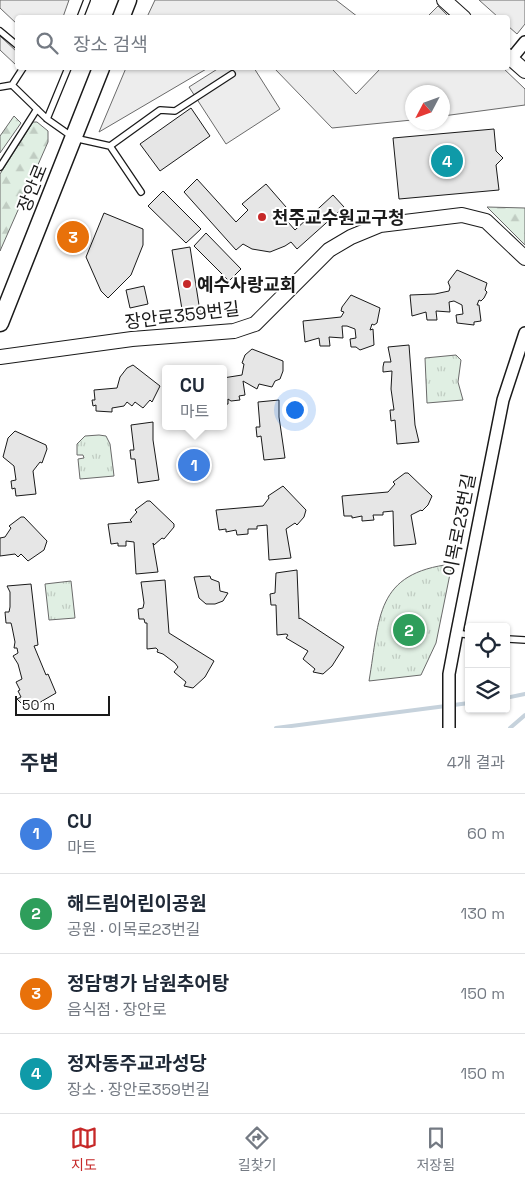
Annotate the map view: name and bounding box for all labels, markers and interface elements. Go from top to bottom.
search box [15,15,510,70]
icon: search [33,29,61,57]
text: 장소 검색 [73,32,148,57]
north arrow [405,85,450,130]
pin: 4 [431,142,463,180]
street label: 장안로 [12,161,52,215]
place label: 천주교수원교구청 [272,206,404,229]
marker: 천주교수원교구청 [256,211,268,223]
pin: 3 [57,218,89,256]
place label: 예수사랑교회 [197,273,296,296]
marker: 예수사랑교회 [181,278,193,290]
street label: 장안로359번길 [123,297,241,333]
popup [162,365,227,430]
text: CU [180,373,205,398]
your location [282,397,308,423]
text: 마트 [180,401,209,422]
pin: 1 [178,446,210,484]
street label: 이목로23번길 [438,472,480,578]
pin: 2 [393,611,425,649]
map controls [465,623,510,713]
button: locate [465,623,510,668]
button: layers [465,668,510,713]
scale bar [15,693,110,716]
text: 50 m [22,696,55,714]
text: 주변 [20,749,59,776]
text: 4개 결과 [447,752,505,773]
text: CU [67,809,92,834]
text: 1 [32,823,40,844]
text: 60 m [467,823,505,844]
text: 마트 [67,837,96,858]
text: 해드림어린이공원 [67,891,207,916]
text: 2 [31,903,41,924]
text: 130 m [461,903,505,924]
text: 공원 · 이목로23번길 [67,919,201,940]
text: 정담명가 남원추어탕 [67,971,229,996]
text: 3 [31,983,41,1004]
text: 150 m [461,983,505,1004]
text: 음식점 · 장안로 [67,999,167,1020]
text: 정자동주교과성당 [67,1051,207,1076]
text: 4 [31,1063,41,1084]
text: 150 m [461,1063,505,1084]
text: 장소 · 장안로359번길 [67,1079,210,1100]
tab: 지도 [70,1124,98,1174]
tab: 길찾기 [238,1124,277,1174]
tab: 저장됨 [416,1124,455,1174]

